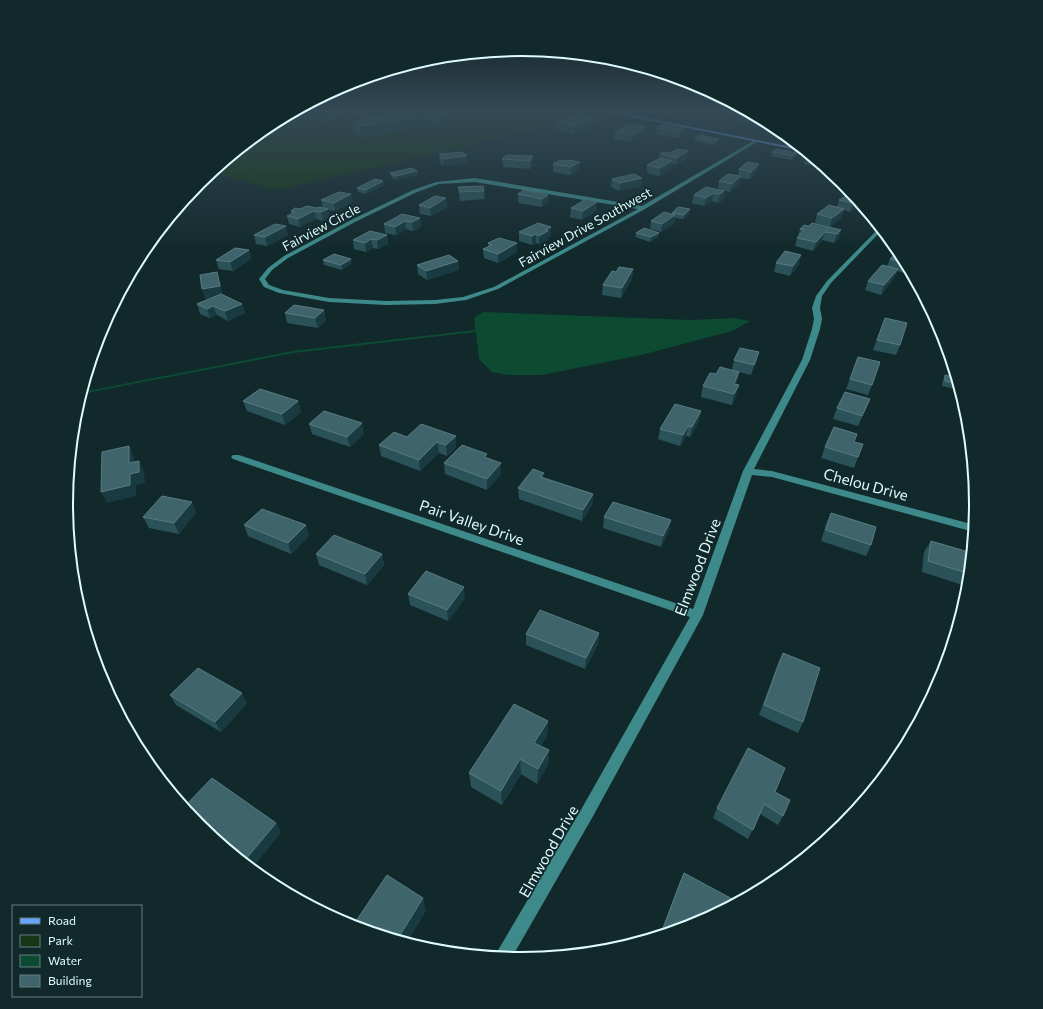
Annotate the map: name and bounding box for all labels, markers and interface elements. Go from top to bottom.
street label: Fairview Drive Southwest [516,184,654,270]
street label: Fairview Circle [279,200,363,254]
street label: Chelou Drive [822,464,910,504]
street label: Pair Valley Drive [417,496,527,548]
street label: Elmwood Drive [670,516,724,618]
street label: Elmwood Drive [514,802,582,900]
legend [12,905,142,997]
text: Road [48,913,76,927]
text: Park [48,933,74,947]
text: Water [48,953,82,967]
text: Building [48,973,92,987]

